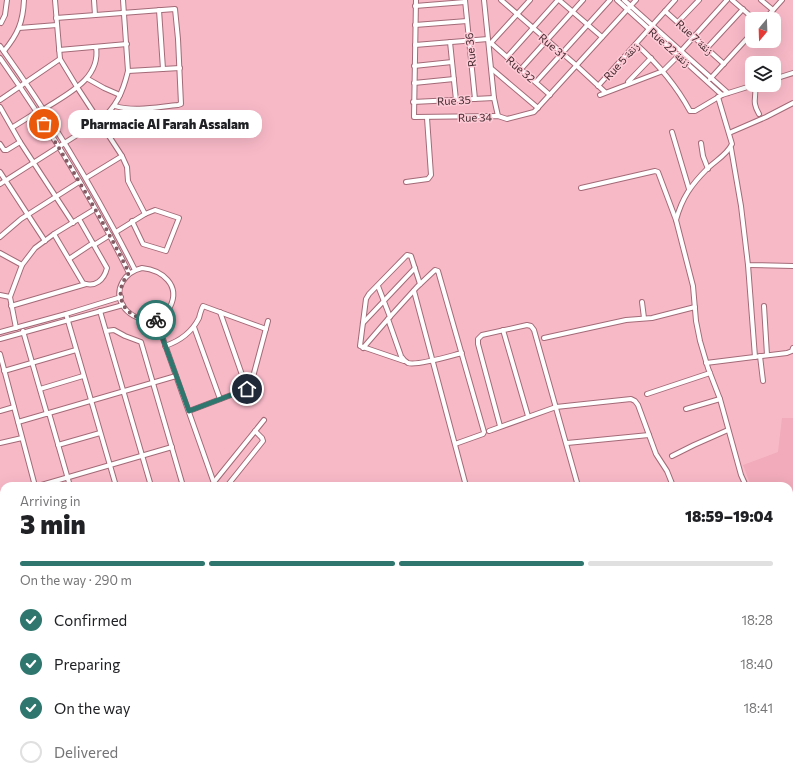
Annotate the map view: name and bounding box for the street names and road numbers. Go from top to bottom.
street label: Rue 7 زنقة [674,17,716,57]
street label: Rue 22 زنقة [646,25,694,69]
street label: Rue 31 [537,30,569,62]
street label: Rue 36 [462,32,478,68]
street label: Rue 5 زنقة [601,39,641,83]
street label: Rue 32 [504,53,538,85]
street label: Rue 35 [437,93,471,107]
street label: Rue 34 [458,110,493,124]

